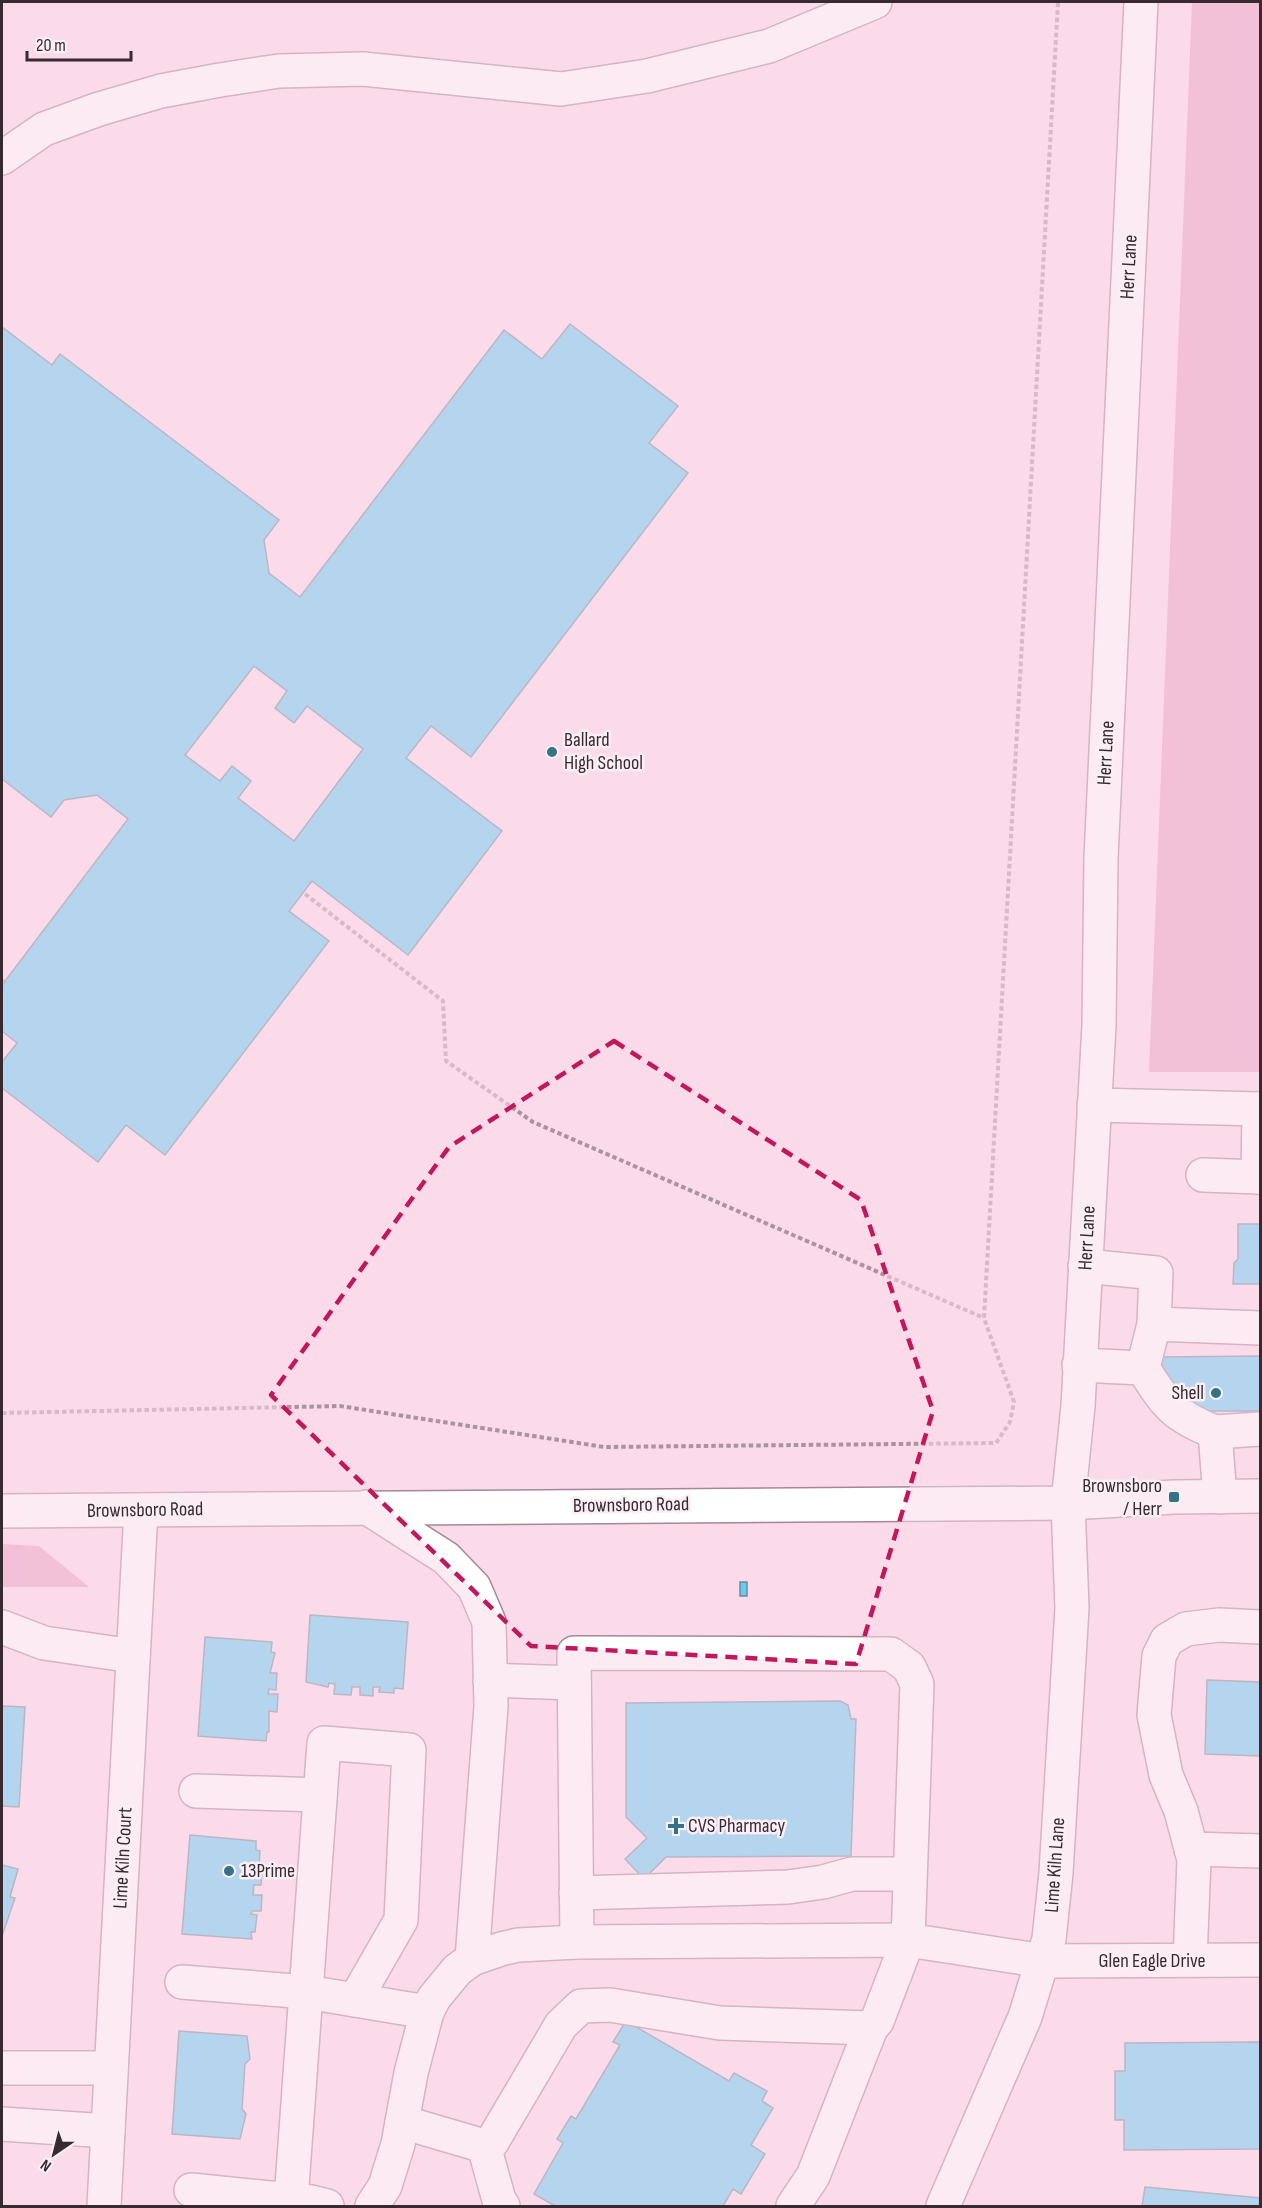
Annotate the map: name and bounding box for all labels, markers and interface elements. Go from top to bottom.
scale bar [27,24,130,62]
text: 20 m [36,35,66,56]
street label: Herr Lane [1115,234,1143,300]
street label: Herr Lane [1092,720,1120,786]
place label: Ballard High School [564,728,643,775]
marker: Ballard High School [545,745,559,759]
street label: Herr Lane [1073,1205,1101,1271]
place label: Shell [1171,1381,1204,1405]
marker: Shell [1209,1386,1223,1400]
place label: Brownsboro / Herr [1082,1474,1162,1521]
marker: Brownsboro / Herr [1167,1490,1181,1504]
street label: Brownsboro Road [573,1492,689,1518]
street label: Brownsboro Road [87,1497,203,1523]
street label: Lime Kiln Court [108,1807,138,1909]
place label: CVS Pharmacy [688,1814,785,1838]
street label: Lime Kiln Lane [1040,1817,1070,1913]
marker: CVS Pharmacy [669,1819,683,1833]
place label: 13Prime [241,1859,295,1883]
marker: 13Prime [222,1864,236,1878]
street label: Glen Eagle Drive [1099,1949,1206,1973]
north arrow [24,2124,84,2184]
text: N [37,2155,55,2175]

